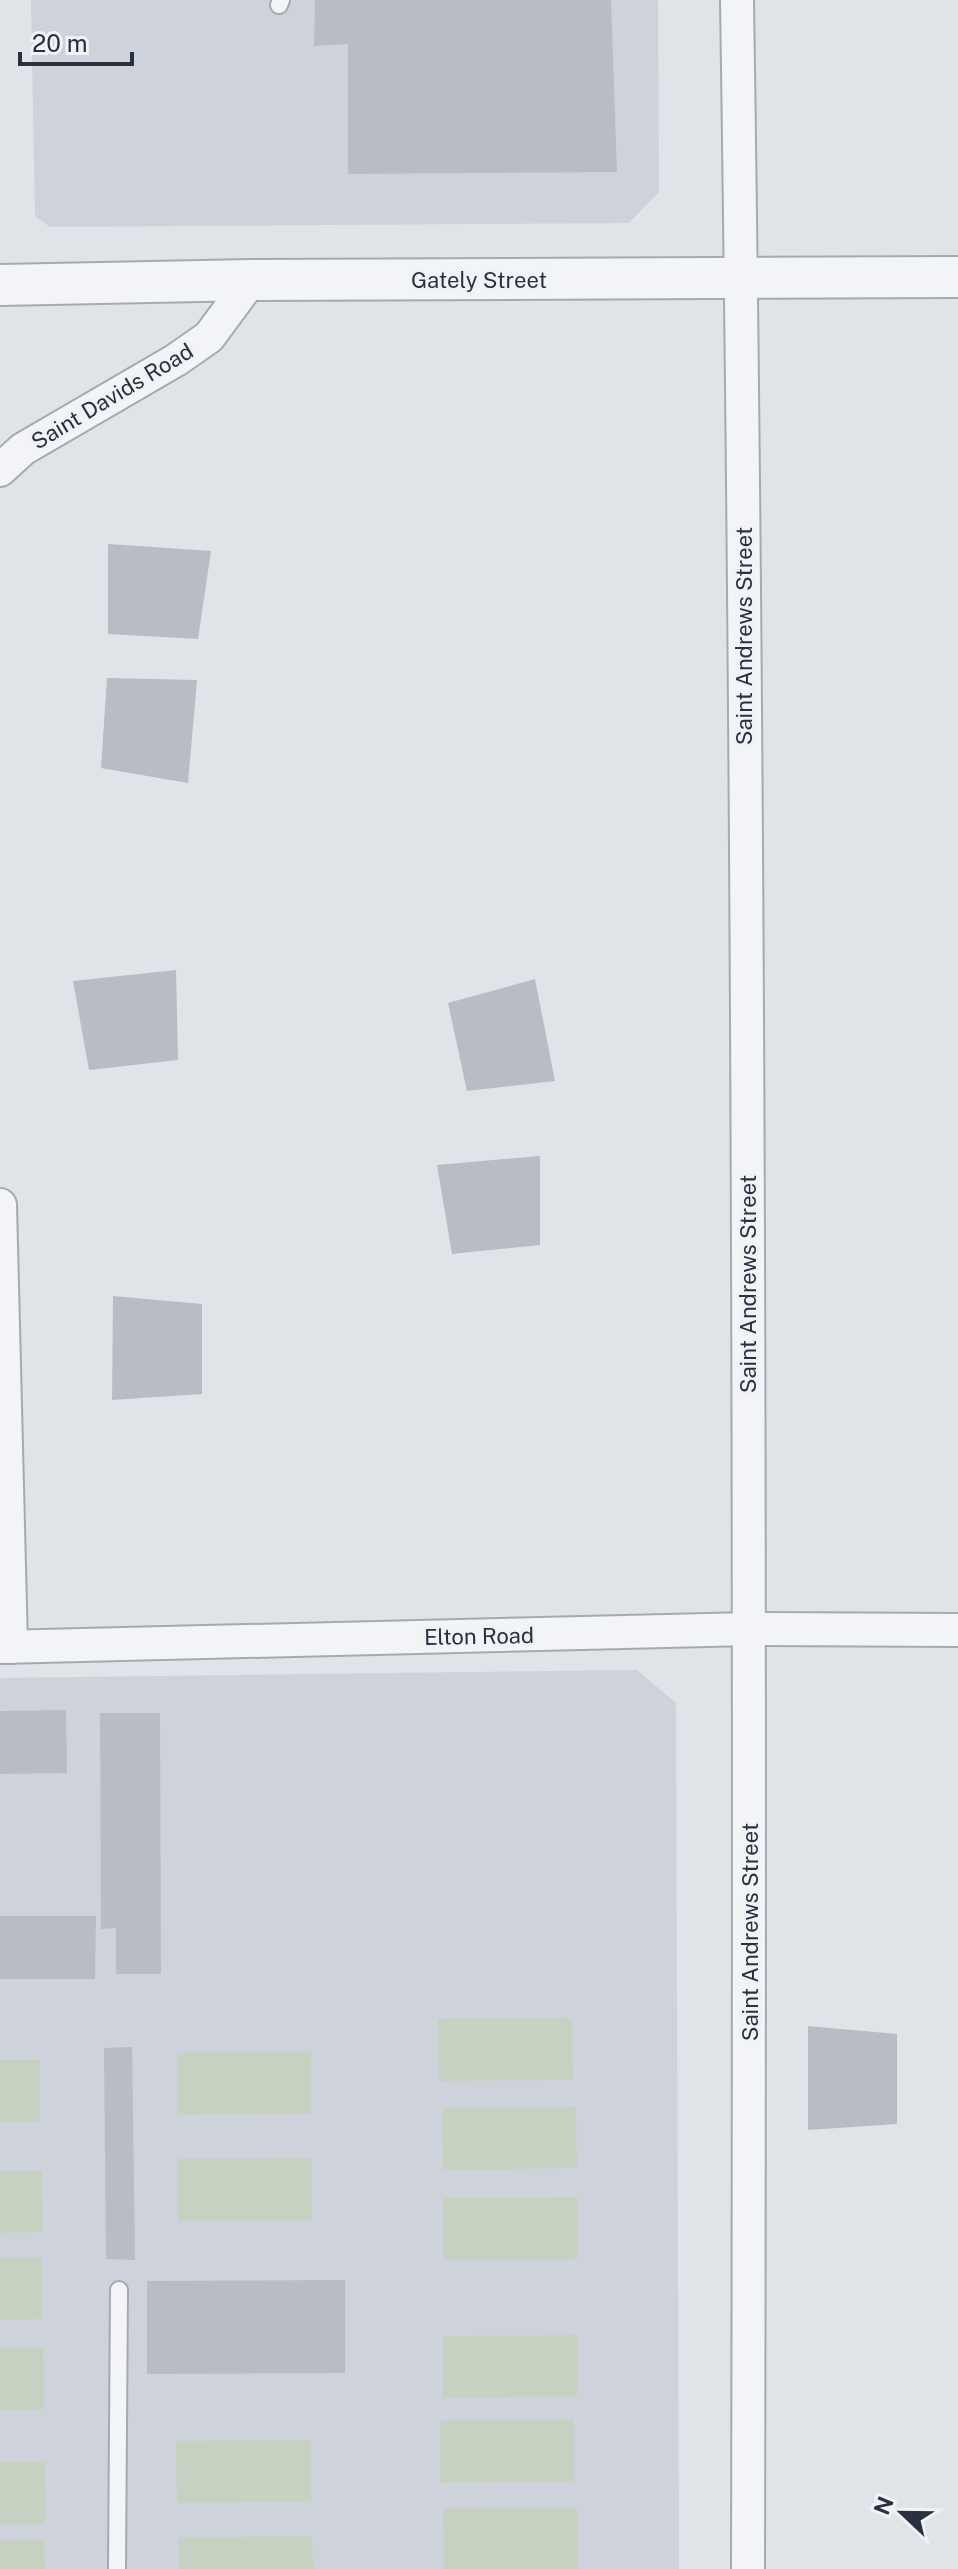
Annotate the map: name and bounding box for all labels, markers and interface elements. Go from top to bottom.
scale bar [20,16,132,66]
text: 20 m [32,29,88,57]
street label: Gately Street [411,267,547,293]
street label: Saint Davids Road [27,338,197,454]
street label: Saint Andrews Street [731,527,757,745]
street label: Saint Andrews Street [735,1175,761,1393]
street label: Elton Road [424,1622,534,1650]
street label: Saint Andrews Street [737,1823,763,2041]
north arrow [862,2473,942,2553]
text: N [868,2493,899,2518]

